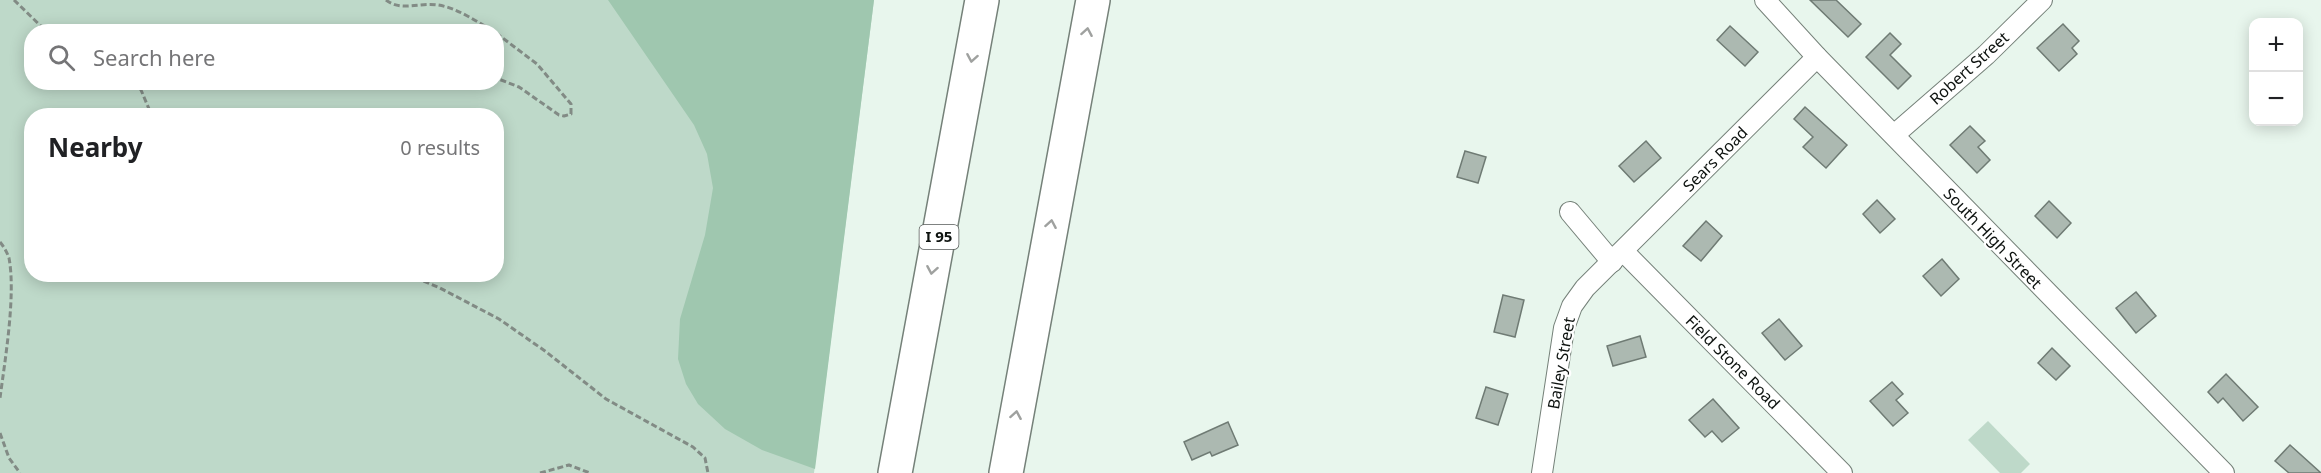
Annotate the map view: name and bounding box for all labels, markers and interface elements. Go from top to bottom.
map controls [2249,18,2303,126]
button: + [2249,18,2303,72]
search box [24,24,504,90]
street label: Robert Street [1925,26,2014,110]
one-way arrow [1080,27,1093,37]
icon: search [45,41,78,74]
text: Search here [93,42,215,72]
one-way arrow [966,53,978,62]
button: − [2249,72,2303,126]
street label: Sears Road [1678,122,1752,196]
text: Nearby [48,129,143,165]
text: 0 results [400,134,480,161]
street label: South High Street [1939,183,2047,294]
one-way arrow [1045,219,1057,228]
road number: I 95 [920,225,958,249]
one-way arrow [927,265,939,275]
street label: Field Stone Road [1681,310,1785,414]
street label: Bailey Street [1542,315,1580,411]
one-way arrow [1009,411,1022,421]

